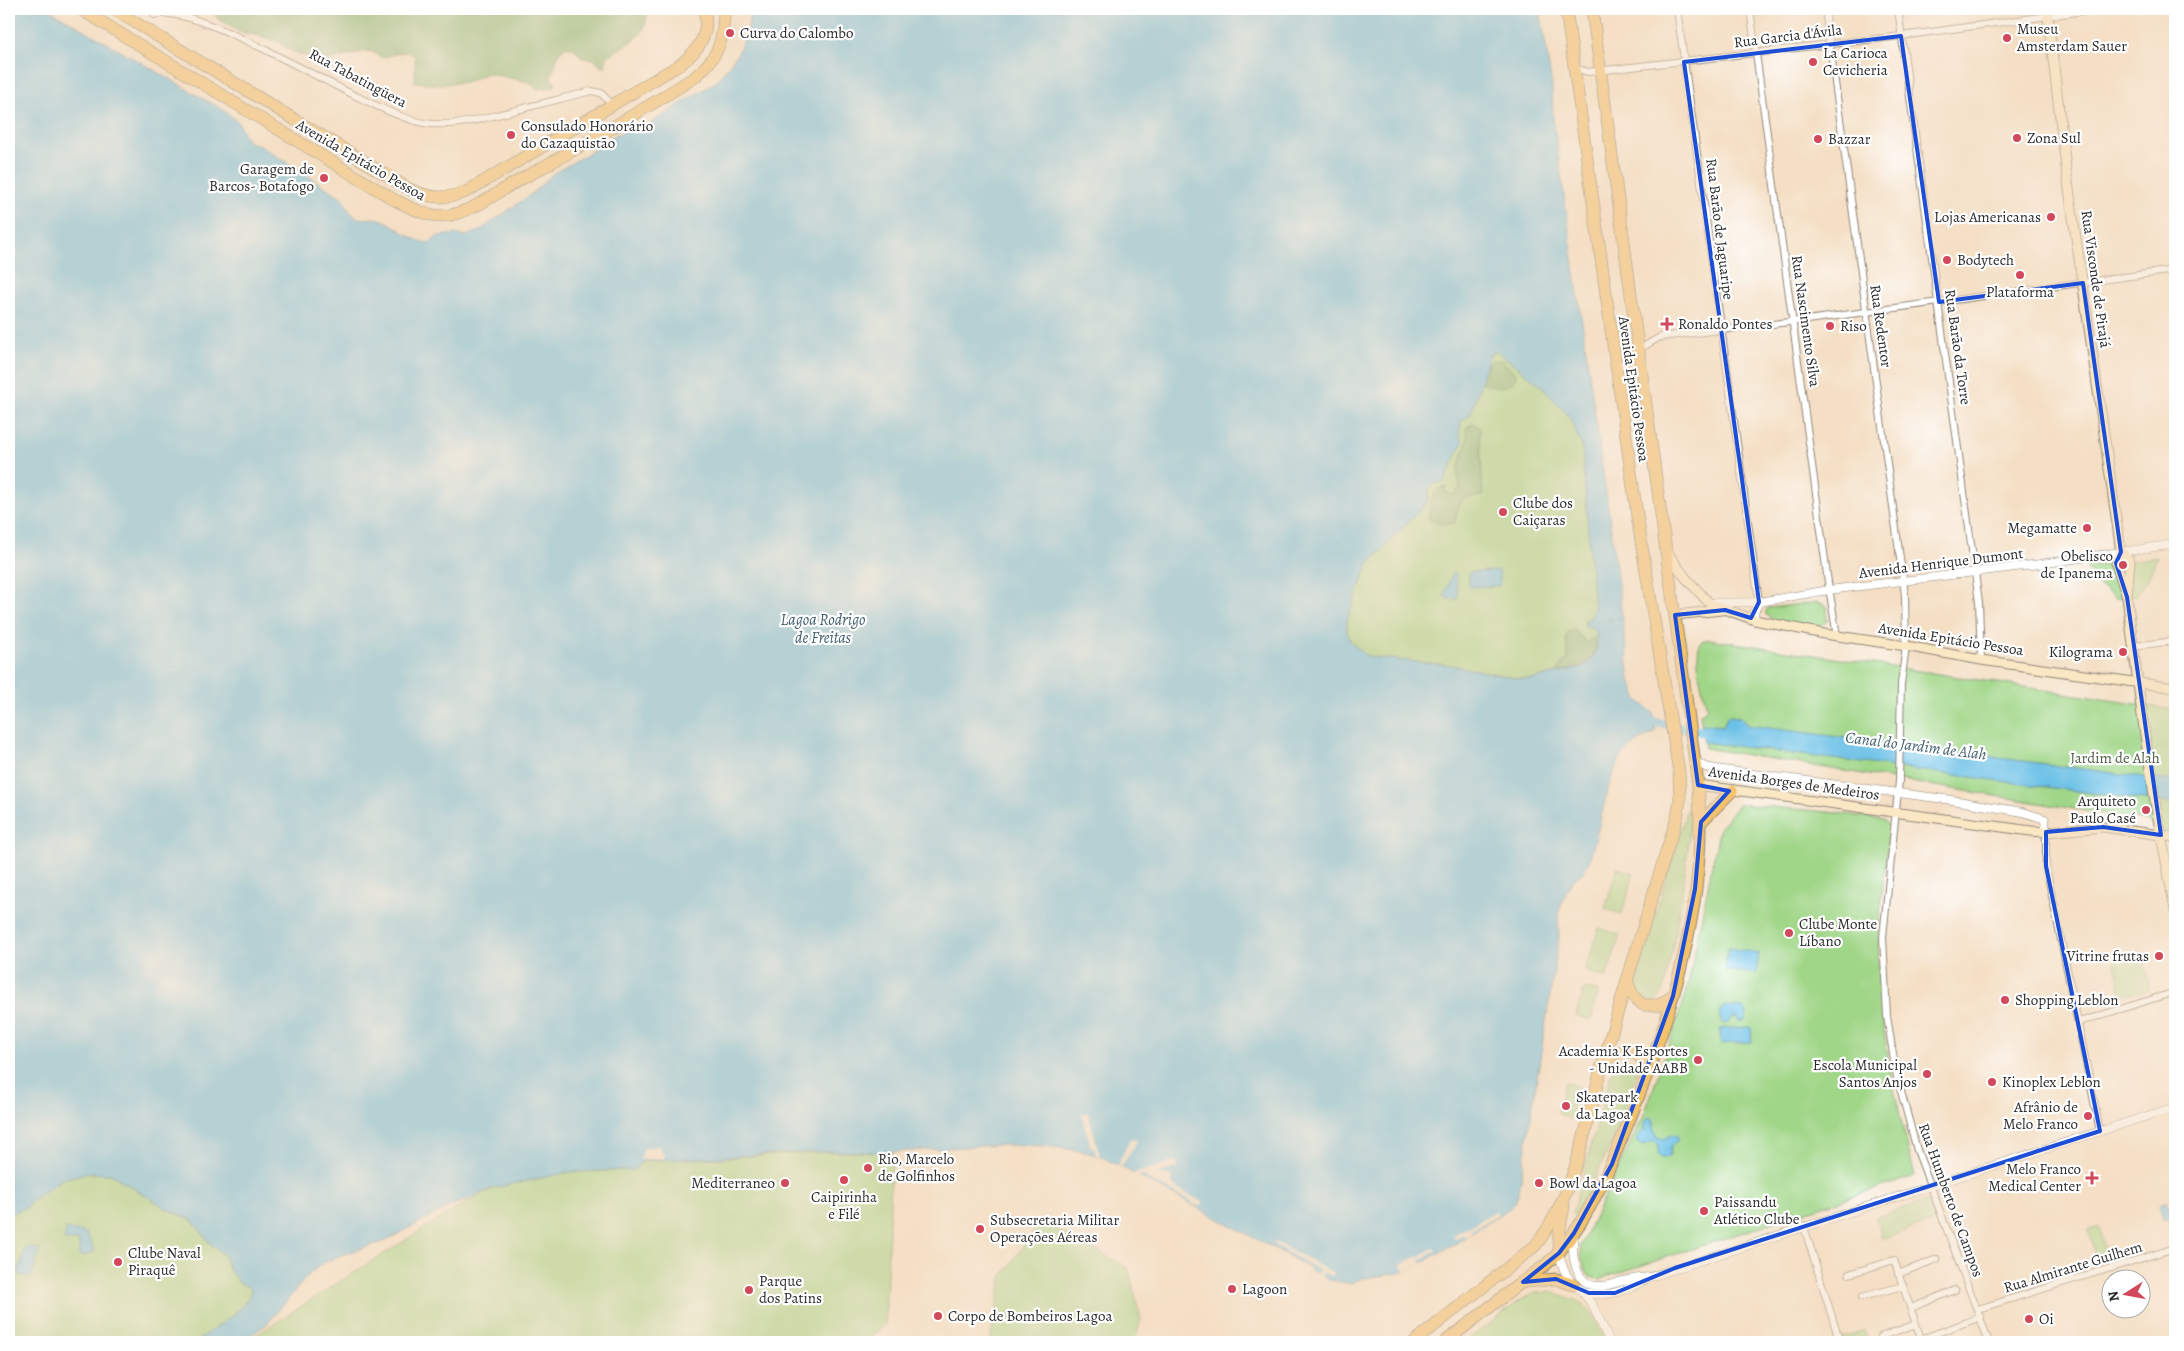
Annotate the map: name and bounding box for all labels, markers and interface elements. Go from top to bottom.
street label: Rua Garcia d'Ávila [1733,19,1843,53]
place label: Museu Amsterdam Sauer [2016,19,2127,56]
place label: Curva do Calombo [740,23,853,43]
marker: Curva do Calombo [724,27,736,39]
marker: Museu Amsterdam Sauer [2001,32,2013,44]
place label: La Carioca Cevicheria [1823,43,1888,80]
street label: Rua Tabatingüera [306,44,410,112]
marker: La Carioca Cevicheria [1807,56,1819,68]
street label: Avenida Epitácio Pessoa [292,114,430,205]
place label: Consulado Honorário do Cazaquistão [521,116,653,153]
place label: Zona Sul [2027,128,2081,148]
marker: Consulado Honorário do Cazaquistão [505,129,517,141]
place label: Bazzar [1828,129,1871,149]
marker: Zona Sul [2011,132,2023,144]
marker: Bazzar [1812,133,1824,145]
street label: Rua Barão de Jaguaripe [1701,157,1739,301]
place label: Garagem de Barcos- Botafogo [209,159,314,196]
marker: Garagem de Barcos- Botafogo [318,172,330,184]
place label: Lojas Americanas [1934,207,2041,227]
street label: Rua Visconde de Pirajá [2076,209,2116,349]
marker: Lojas Americanas [2045,211,2057,223]
place label: Bodytech [1957,250,2014,270]
street label: Rua Nascimento Silva [1787,254,1825,388]
marker: Bodytech [1941,254,1953,266]
marker: Plataforma [2014,269,2026,281]
place label: Plataforma [1986,282,2054,302]
street label: Rua Redentor [1865,283,1897,369]
street label: Rua Barão da Torre [1940,288,1976,406]
street label: Avenida Epitácio Pessoa [1614,314,1654,463]
place label: Ronaldo Pontes [1678,314,1773,334]
place label: Riso [1840,316,1867,336]
marker: Ronaldo Pontes [1660,317,1674,331]
marker: Riso [1824,320,1836,332]
place label: Clube dos Caiçaras [1513,493,1573,530]
marker: Clube dos Caiçaras [1497,506,1509,518]
place label: Megamatte [2008,518,2077,538]
marker: Megamatte [2081,522,2093,534]
street label: Avenida Henrique Dumont [1857,543,2024,583]
place label: Obelisco de Ipanema [2041,546,2113,583]
marker: Obelisco de Ipanema [2117,559,2129,571]
water label: Lagoa Rodrigo de Freitas [781,609,865,649]
street label: Avenida Epitácio Pessoa [1876,617,2025,660]
place label: Kilograma [2049,642,2113,662]
marker: Kilograma [2117,646,2129,658]
water label: Canal do Jardim de Alah [1844,726,1988,766]
park label: Jardim de Alah [2070,748,2160,768]
street label: Avenida Borges de Medeiros [1706,761,1881,805]
place label: Arquiteto Paulo Casé [2070,791,2136,828]
marker: Arquiteto Paulo Casé [2140,804,2152,816]
place label: Clube Monte Líbano [1799,914,1878,951]
marker: Clube Monte Líbano [1783,927,1795,939]
place label: Vitrine frutas [2066,946,2149,966]
marker: Vitrine frutas [2153,950,2165,962]
place label: Shopping Leblon [2015,990,2118,1010]
marker: Shopping Leblon [1999,994,2011,1006]
place label: Academia K Esportes - Unidade AABB [1558,1041,1688,1078]
marker: Academia K Esportes - Unidade AABB [1692,1054,1704,1066]
place label: Escola Municipal Santos Anjos [1813,1055,1917,1092]
marker: Escola Municipal Santos Anjos [1921,1068,1933,1080]
place label: Kinoplex Leblon [2002,1072,2101,1092]
marker: Kinoplex Leblon [1986,1076,1998,1088]
place label: Skatepark da Lagoa [1576,1087,1638,1124]
place label: Afrânio de Melo Franco [2003,1097,2078,1134]
marker: Skatepark da Lagoa [1560,1100,1572,1112]
marker: Afrânio de Melo Franco [2082,1110,2094,1122]
street label: Rua Humberto de Campos [1914,1120,1988,1280]
place label: Rio, Marcelo de Golfinhos [878,1149,955,1186]
place label: Melo Franco Medical Center [1988,1159,2081,1196]
marker: Rio, Marcelo de Golfinhos [862,1162,874,1174]
marker: Melo Franco Medical Center [2085,1171,2099,1185]
place label: Mediterraneo [691,1173,775,1193]
place label: Bowl da Lagoa [1549,1173,1637,1193]
marker: Caipirinha e Filé [838,1174,850,1186]
marker: Mediterraneo [779,1177,791,1189]
marker: Bowl da Lagoa [1533,1177,1545,1189]
place label: Caipirinha e Filé [811,1187,877,1224]
place label: Paissandu Atlético Clube [1713,1192,1800,1229]
marker: Paissandu Atlético Clube [1698,1205,1710,1217]
place label: Subsecretaria Militar Operações Aéreas [990,1210,1120,1247]
marker: Subsecretaria Militar Operações Aéreas [974,1223,986,1235]
street label: Rua Almirante Guilhem [2001,1236,2145,1298]
place label: Clube Naval Piraquê [128,1243,201,1280]
marker: Clube Naval Piraquê [112,1256,124,1268]
north arrow [2102,1268,2152,1318]
place label: Parque dos Patins [759,1271,822,1308]
place label: Lagoon [1242,1279,1287,1299]
marker: Lagoon [1226,1283,1238,1295]
marker: Parque dos Patins [743,1284,755,1296]
text: N [2103,1290,2124,1303]
place label: Corpo de Bombeiros Lagoa [948,1306,1112,1326]
place label: Oi [2039,1309,2054,1329]
marker: Corpo de Bombeiros Lagoa [932,1310,944,1322]
marker: Oi [2023,1313,2035,1325]

